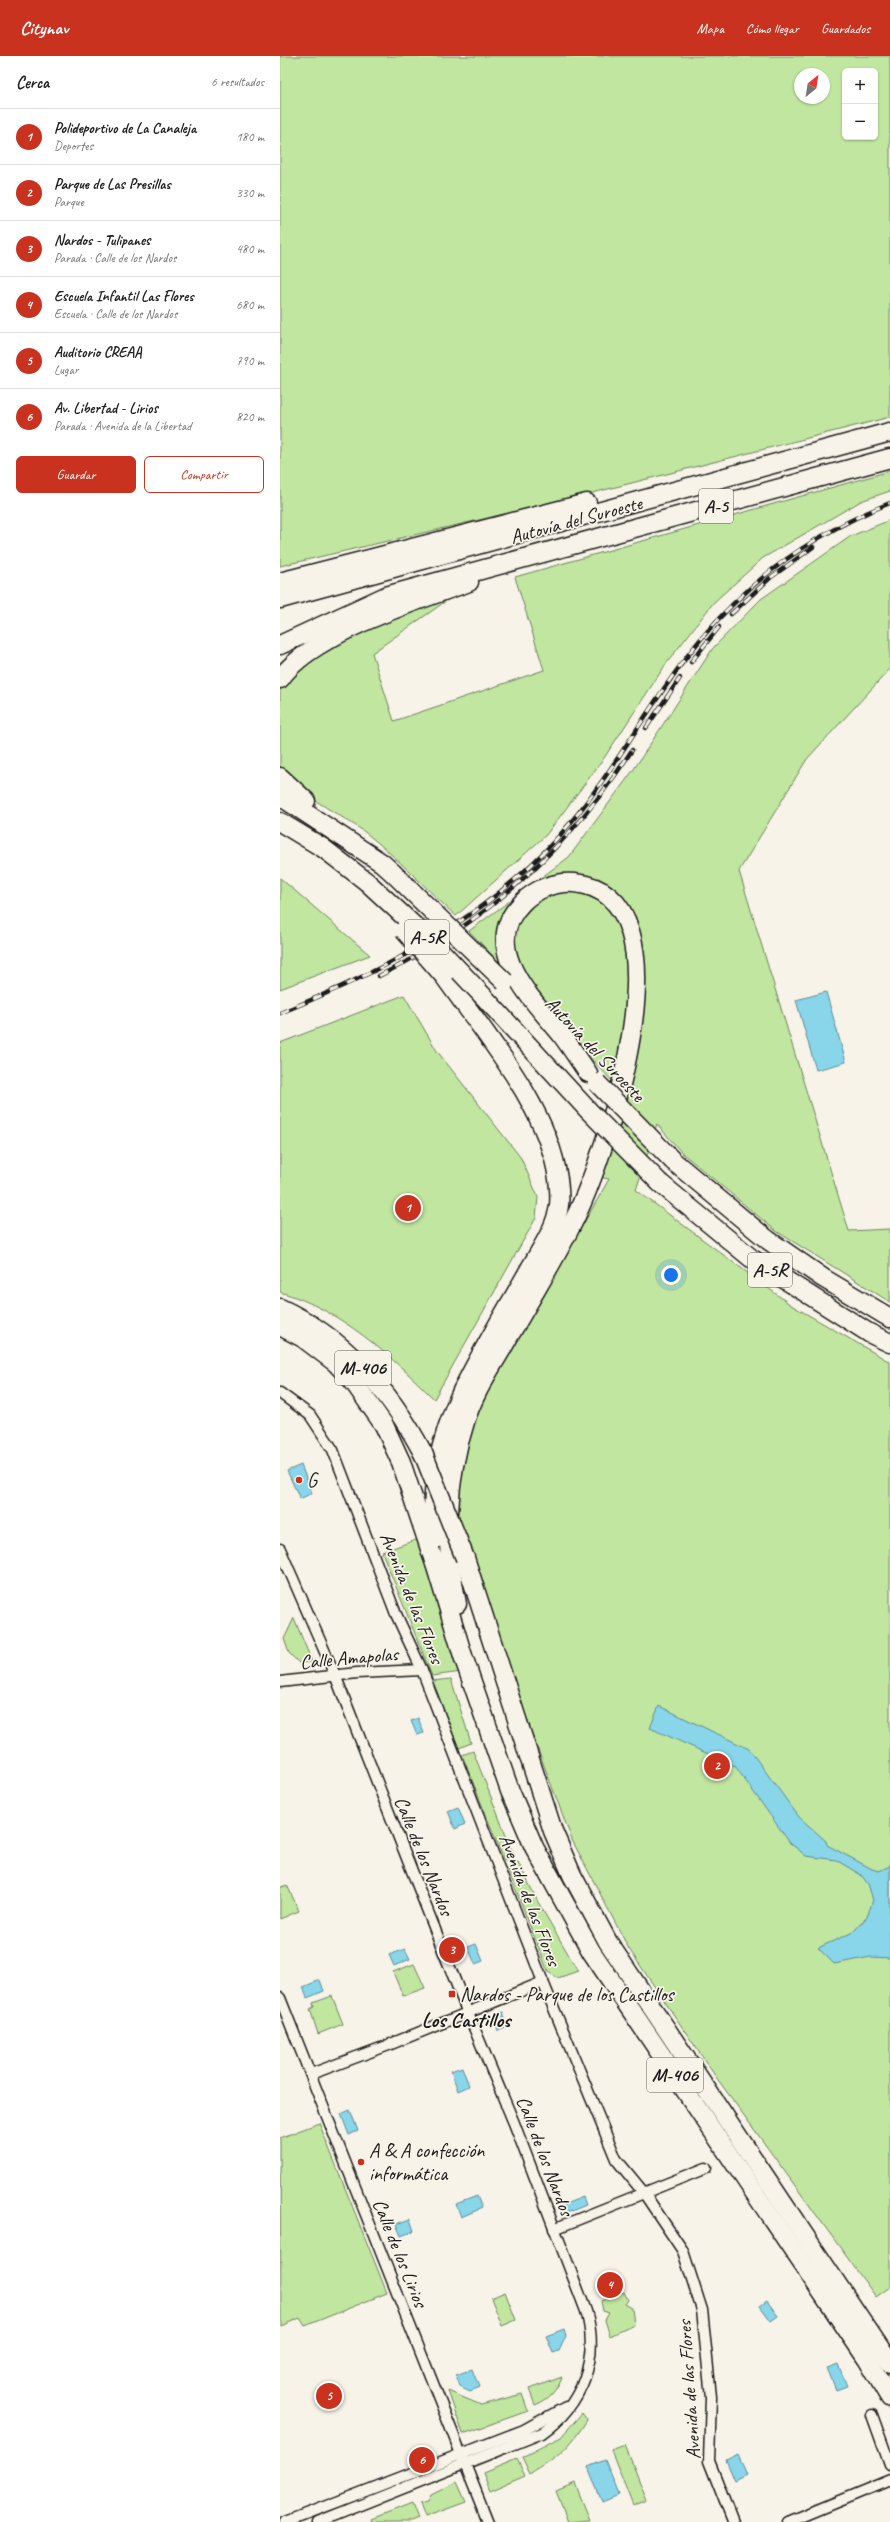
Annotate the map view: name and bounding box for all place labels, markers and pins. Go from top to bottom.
pin: 1 [395,1193,421,1223]
place label: G [307,1468,319,1493]
marker: G [294,1475,304,1485]
pin: 2 [704,1751,730,1781]
pin: 3 [439,1935,465,1965]
place label: Nardos - Parque de los Castillos [460,1982,676,2007]
marker: Nardos - Parque de los Castillos [447,1989,457,1999]
place label: A & A confección informática [369,2138,485,2186]
marker: A & A confección informática [356,2157,366,2167]
pin: 4 [597,2270,623,2300]
pin: 5 [316,2381,342,2411]
pin: 6 [409,2445,435,2475]

